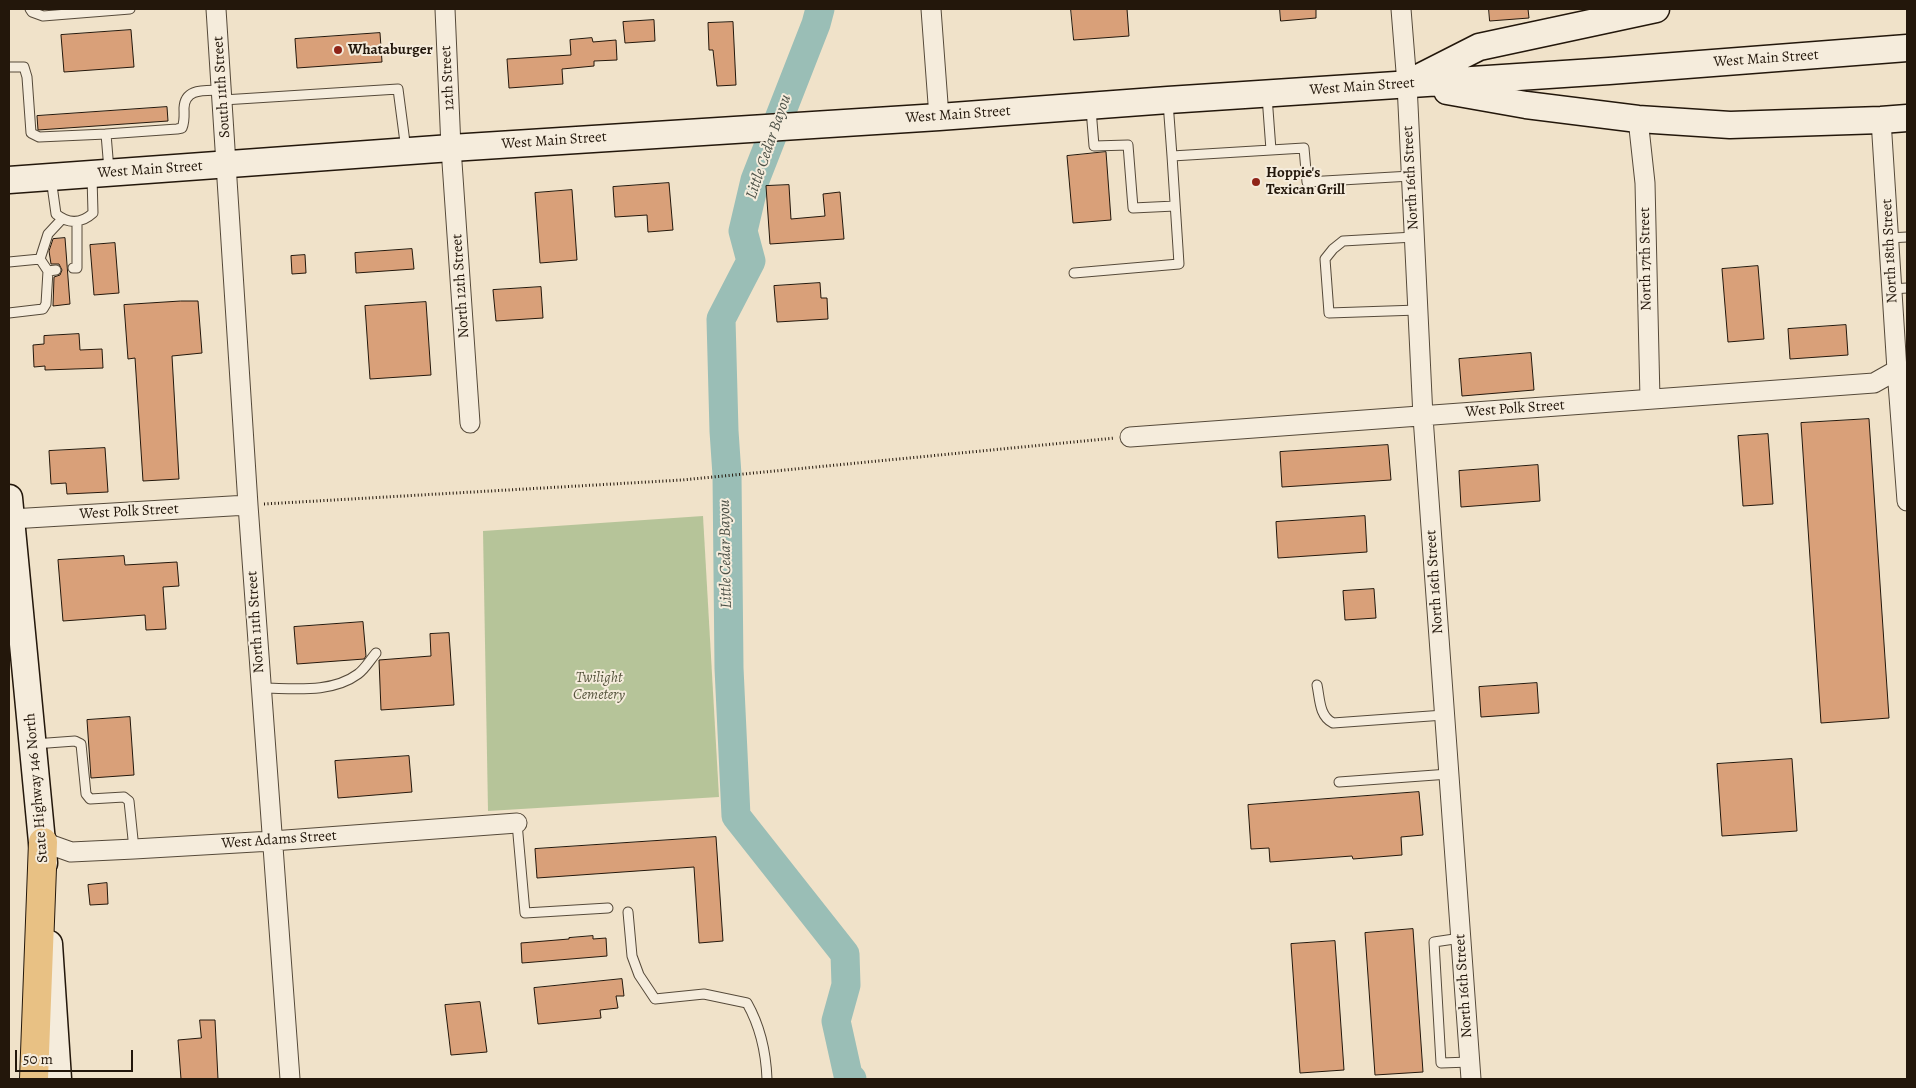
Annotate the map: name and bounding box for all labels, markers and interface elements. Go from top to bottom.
street label: South 11th Street [209,35,235,139]
place label: Whataburger [348,41,433,59]
marker: Whataburger [332,44,344,56]
street label: 12th Street [437,45,459,111]
street label: West Main Street [1713,46,1819,72]
street label: West Main Street [1309,74,1415,100]
water label: Little Cedar Bayou [742,92,796,202]
street label: West Main Street [905,102,1011,128]
street label: North 16th Street [1399,125,1423,231]
street label: West Main Street [501,128,607,154]
street label: West Main Street [97,157,203,183]
place label: Hoppie's Texican Grill [1266,164,1345,199]
marker: Hoppie's Texican Grill [1250,176,1262,188]
street label: North 18th Street [1878,198,1902,304]
street label: North 17th Street [1636,207,1656,311]
street label: North 12th Street [448,233,474,339]
street label: West Polk Street [1465,397,1565,421]
water label: Little Cedar Bayou [715,499,737,609]
street label: West Polk Street [79,500,179,524]
street label: North 16th Street [1422,529,1448,635]
street label: North 11th Street [243,570,269,674]
park label: Twilight Cemetery [573,669,625,704]
street label: State Highway 146 North [21,712,53,864]
street label: West Adams Street [221,827,337,853]
street label: North 16th Street [1451,933,1477,1039]
scale bar [18,1040,135,1072]
text: 50 m [23,1049,53,1069]

